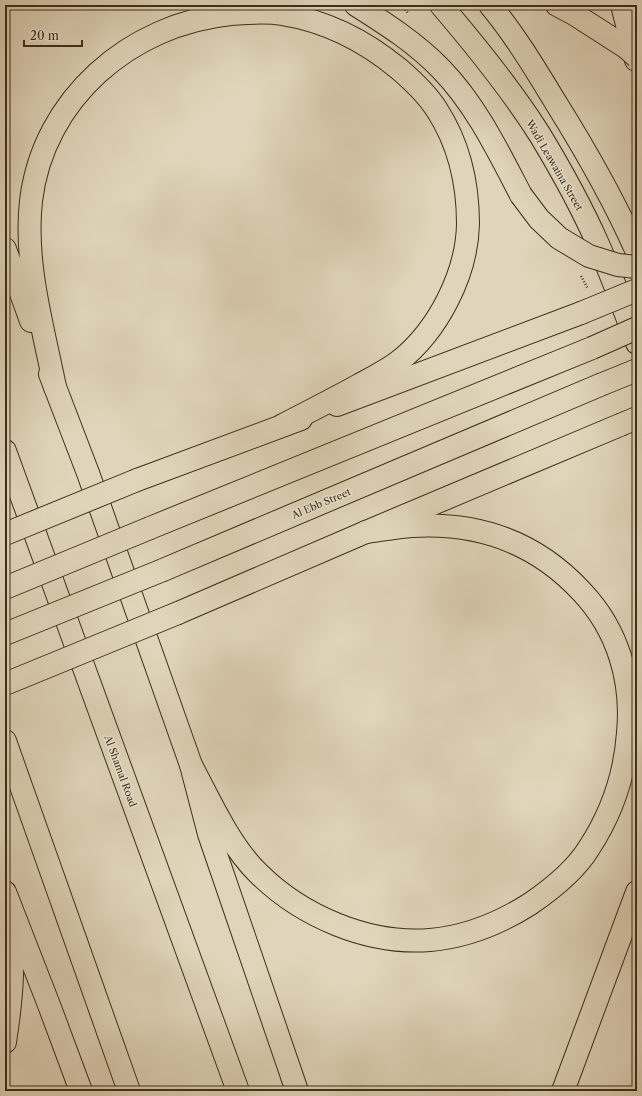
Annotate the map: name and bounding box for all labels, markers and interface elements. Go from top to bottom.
scale bar [24,22,82,48]
text: 20 m [30,28,59,43]
street label: Wadi Leawaina Street [523,117,586,214]
street label: Al Ebb Street [289,485,353,522]
street label: Al Shamal Road [101,733,140,809]

